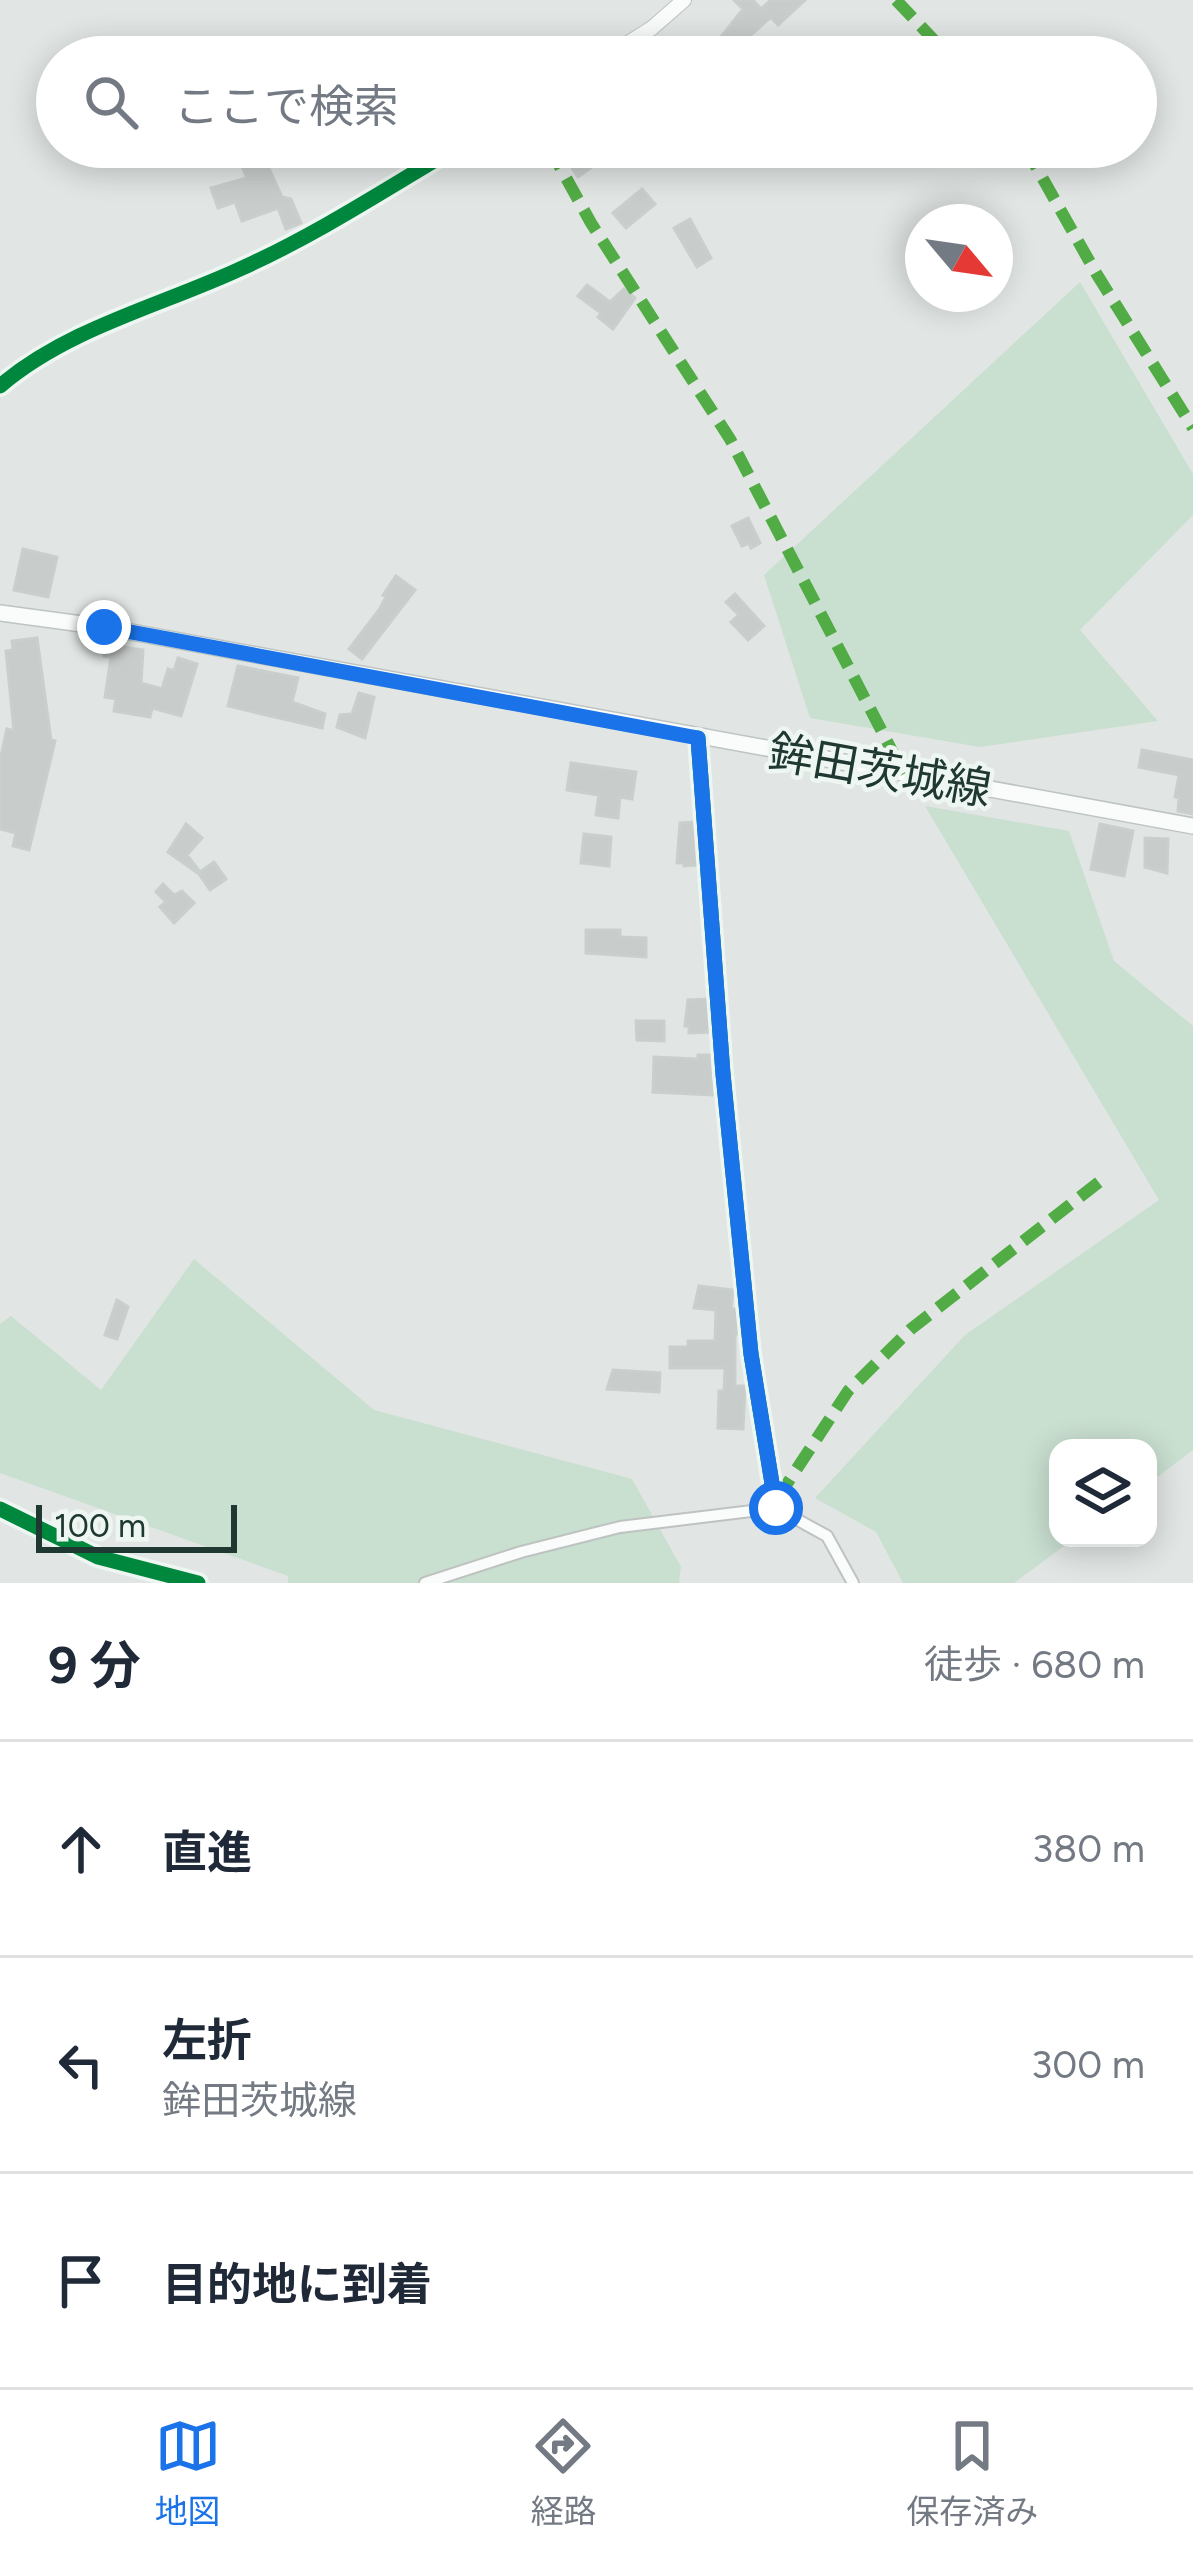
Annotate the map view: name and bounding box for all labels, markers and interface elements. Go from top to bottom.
search box [36,36,1157,168]
icon: search [78,69,144,135]
text: ここで検索 [174,79,399,133]
north arrow [905,204,1013,312]
route end [77,600,131,654]
street label: 鉾田茨城線 [765,724,995,816]
map controls [1049,1439,1157,1547]
button: layers [1049,1439,1157,1547]
route start [749,1481,803,1535]
scale bar [36,1499,237,1552]
text: 100 m [54,1506,146,1545]
text: 9 分 [48,1635,141,1696]
text: 徒歩 · 680 m [924,1641,1145,1688]
icon: ahead [48,1816,114,1882]
text: 直進 [162,1825,252,1879]
text: 380 m [1032,1825,1145,1872]
text: 左折 [162,2013,252,2067]
icon: left [48,2032,114,2098]
text: 300 m [1031,2041,1145,2088]
text: 鉾田茨城線 [162,2077,357,2124]
icon: arrive [48,2248,114,2314]
text: 目的地に到着 [162,2257,432,2311]
tab: 地図 [155,2413,221,2533]
tab: 経路 [530,2413,596,2533]
tab: 保存済み [906,2413,1038,2533]

